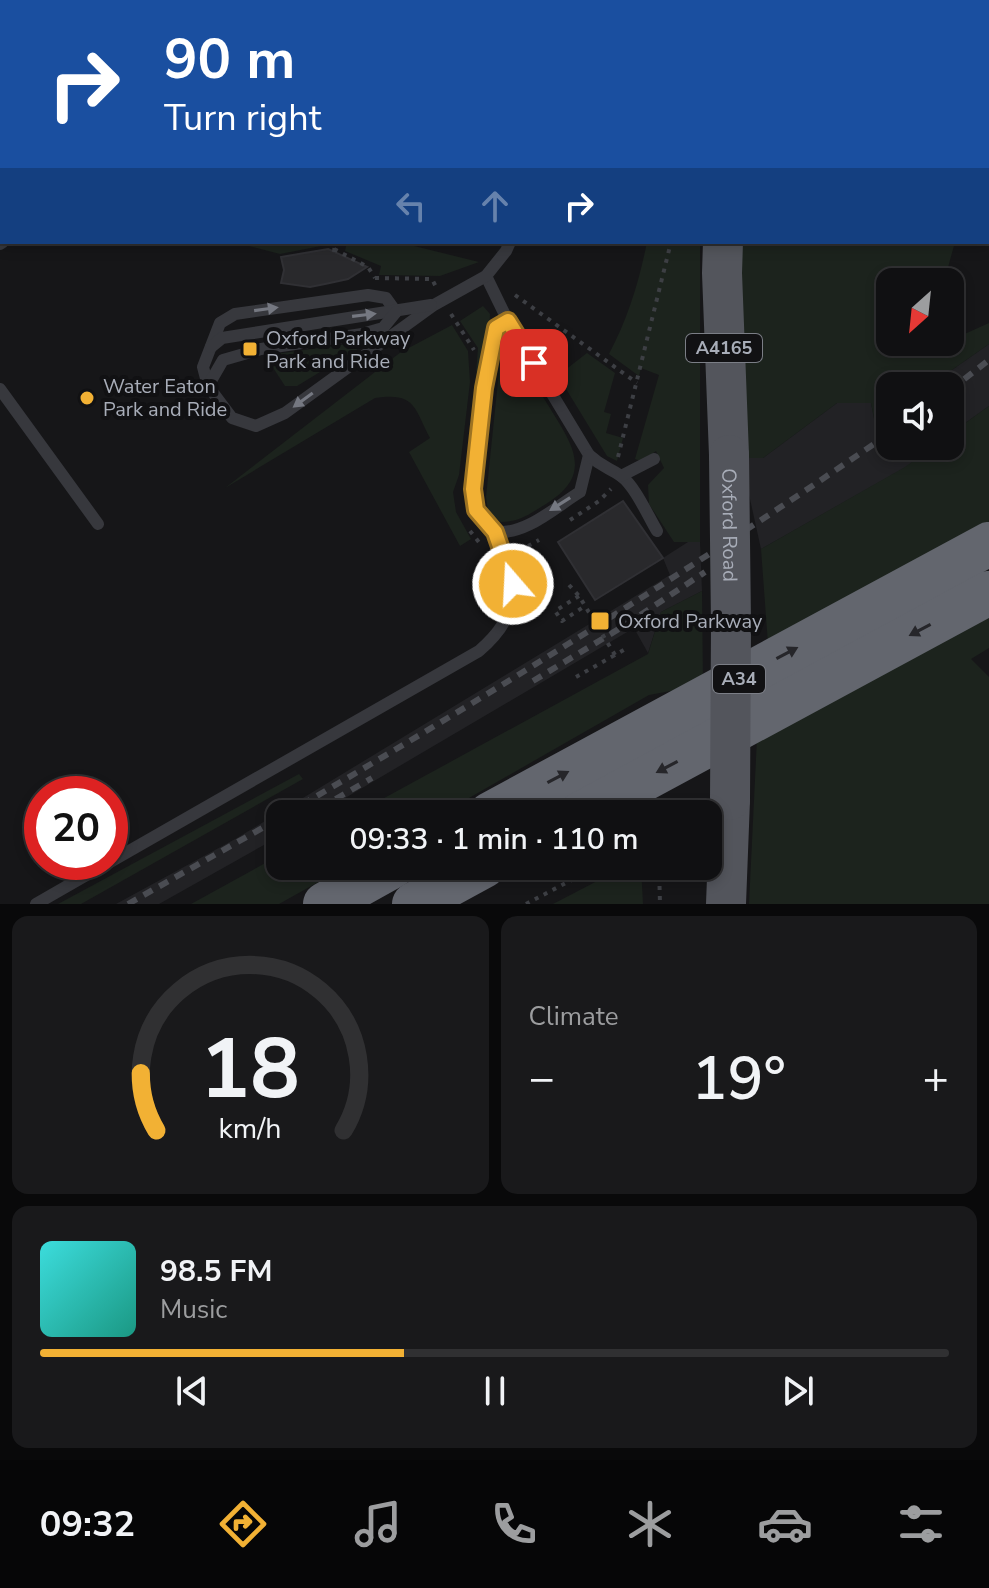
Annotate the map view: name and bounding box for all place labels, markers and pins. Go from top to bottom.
place label: Oxford Parkway Park and Ride [266,325,411,375]
pin [500,329,568,397]
marker: Oxford Parkway Park and Ride [241,340,259,358]
place label: Water Eaton Park and Ride [103,373,227,423]
marker: Water Eaton Park and Ride [78,389,96,407]
place label: Oxford Parkway [618,608,763,635]
marker: Oxford Parkway [589,610,611,632]

